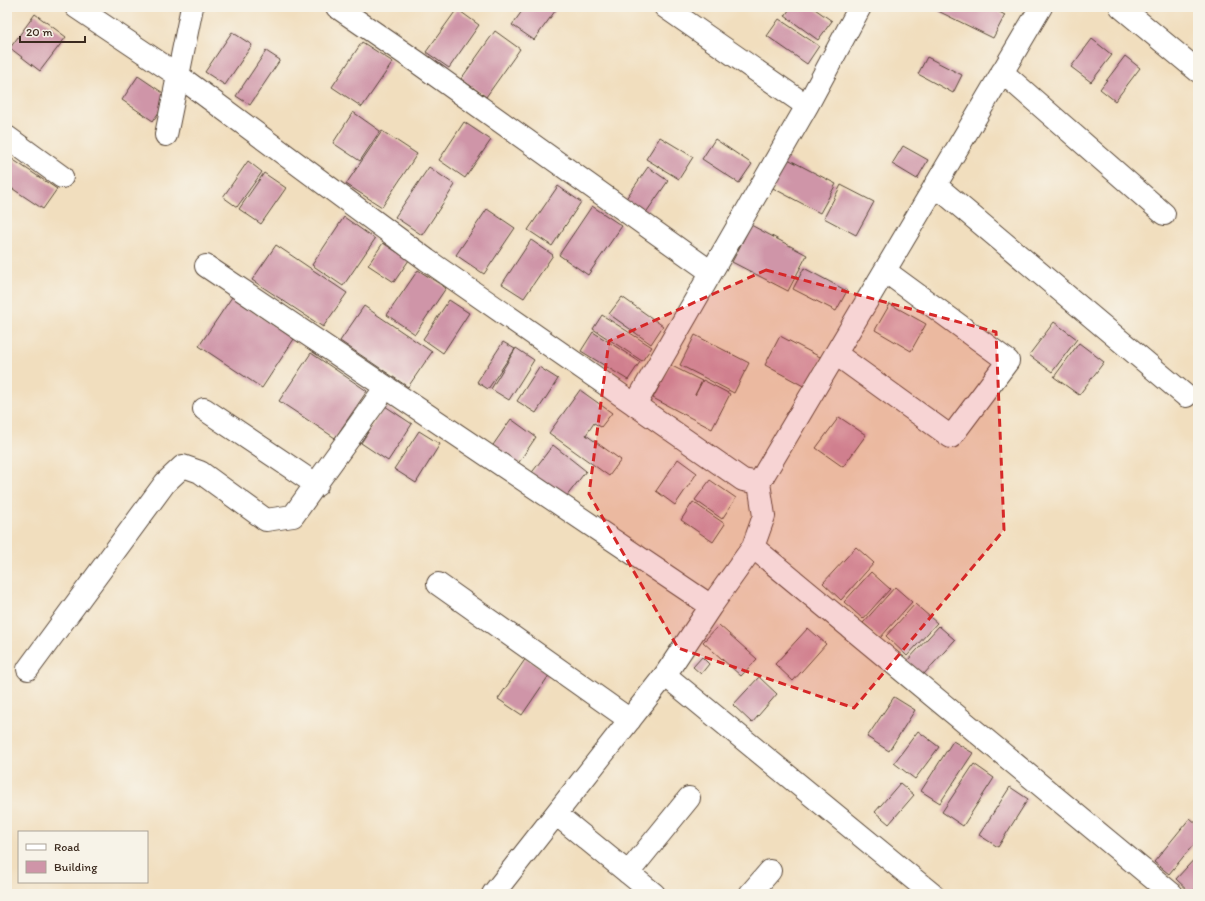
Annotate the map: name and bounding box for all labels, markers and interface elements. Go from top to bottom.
scale bar [20,18,85,44]
text: 20 m [26,25,53,39]
legend [18,831,148,883]
text: Road [54,840,80,854]
text: Building [54,860,98,874]

